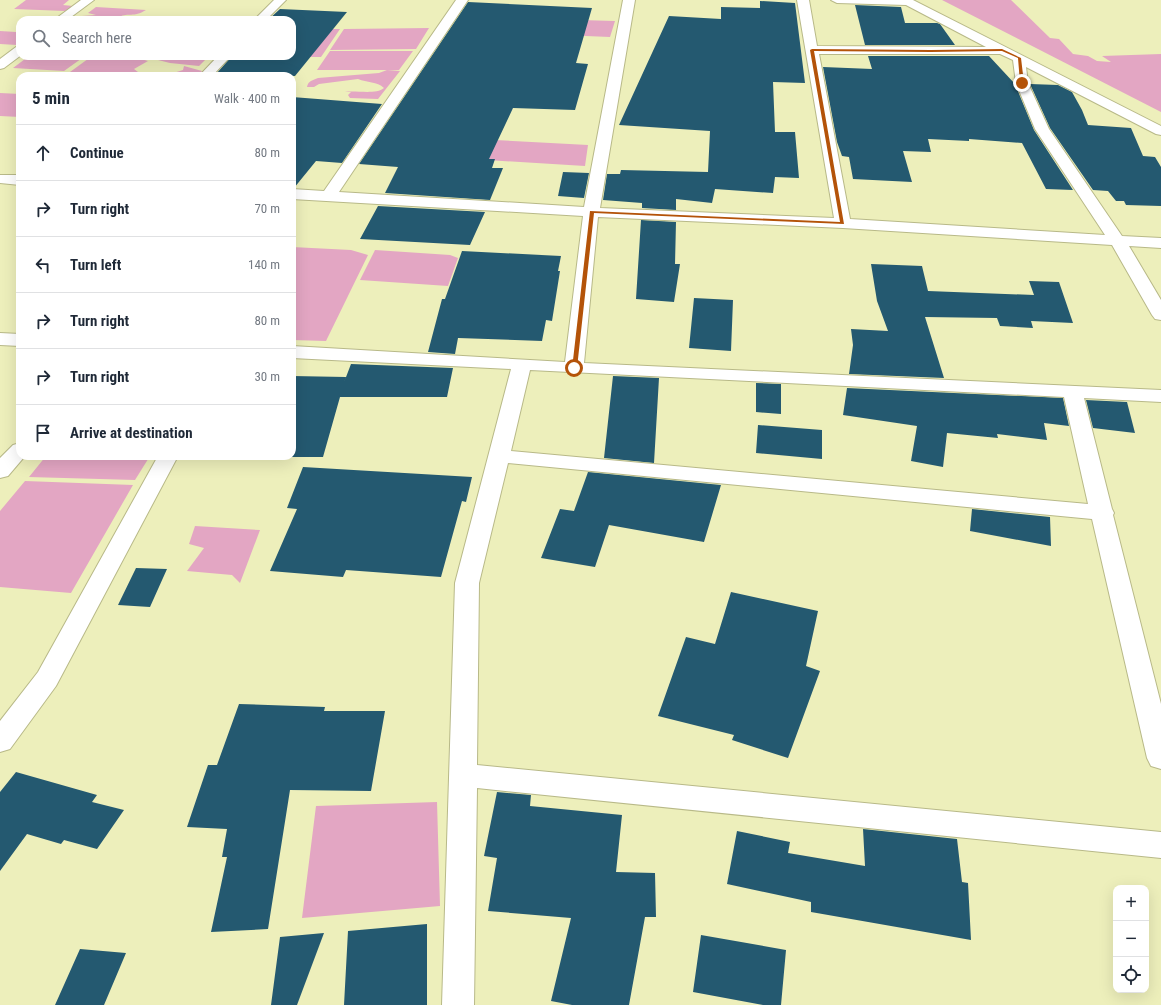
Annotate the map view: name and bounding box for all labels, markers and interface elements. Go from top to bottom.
search box [16,16,296,60]
icon: search [30,27,52,49]
text: Search here [62,29,132,47]
route end [1013,74,1031,92]
text: 5 min [32,88,70,108]
text: Walk · 400 m [214,91,280,106]
icon: ahead [32,142,54,164]
text: Continue [70,144,124,162]
text: 80 m [254,145,280,160]
icon: right [32,198,54,220]
text: Turn right [70,200,129,218]
text: 70 m [254,201,280,216]
icon: left [32,254,54,276]
text: Turn left [70,256,121,274]
text: 140 m [248,257,280,272]
icon: right [32,310,54,332]
text: Turn right [70,312,129,330]
text: 80 m [254,313,280,328]
route start [565,359,583,377]
icon: right [32,366,54,388]
text: Turn right [70,368,129,386]
text: 30 m [254,369,280,384]
icon: arrive [32,422,54,444]
text: Arrive at destination [70,424,193,442]
map controls [1113,885,1149,993]
button: + [1113,885,1149,921]
button: − [1113,921,1149,957]
button: locate [1113,957,1149,993]

